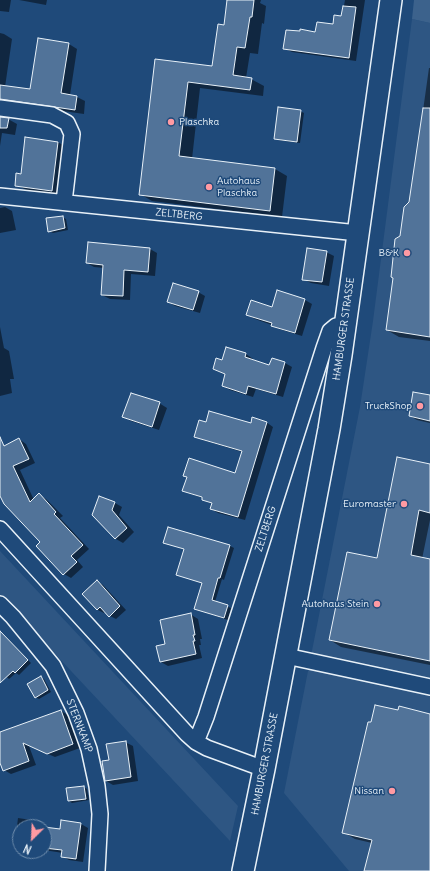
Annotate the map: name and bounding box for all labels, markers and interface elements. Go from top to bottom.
place label: Plaschka [179,116,219,128]
marker: Plaschka [166,117,176,127]
place label: Autohaus Plaschka [217,175,260,198]
marker: Autohaus Plaschka [204,182,214,192]
street label: ZELTBERG [155,207,203,223]
place label: B&K [379,247,399,259]
marker: B&K [402,248,412,258]
street label: HAMBURGER STRASSE [331,277,357,381]
place label: TruckShop [365,400,412,412]
marker: TruckShop [415,401,425,411]
place label: Euromaster [343,498,396,510]
marker: Euromaster [399,499,409,509]
street label: ZELTBERG [253,505,279,553]
place label: Autohaus Stein [301,598,369,610]
marker: Autohaus Stein [372,599,382,609]
street label: STERNKAMP [63,697,95,755]
street label: HAMBURGER STRASSE [249,712,281,816]
place label: Nissan [354,785,384,797]
marker: Nissan [387,786,397,796]
north arrow [12,819,52,859]
text: N [21,841,34,857]

